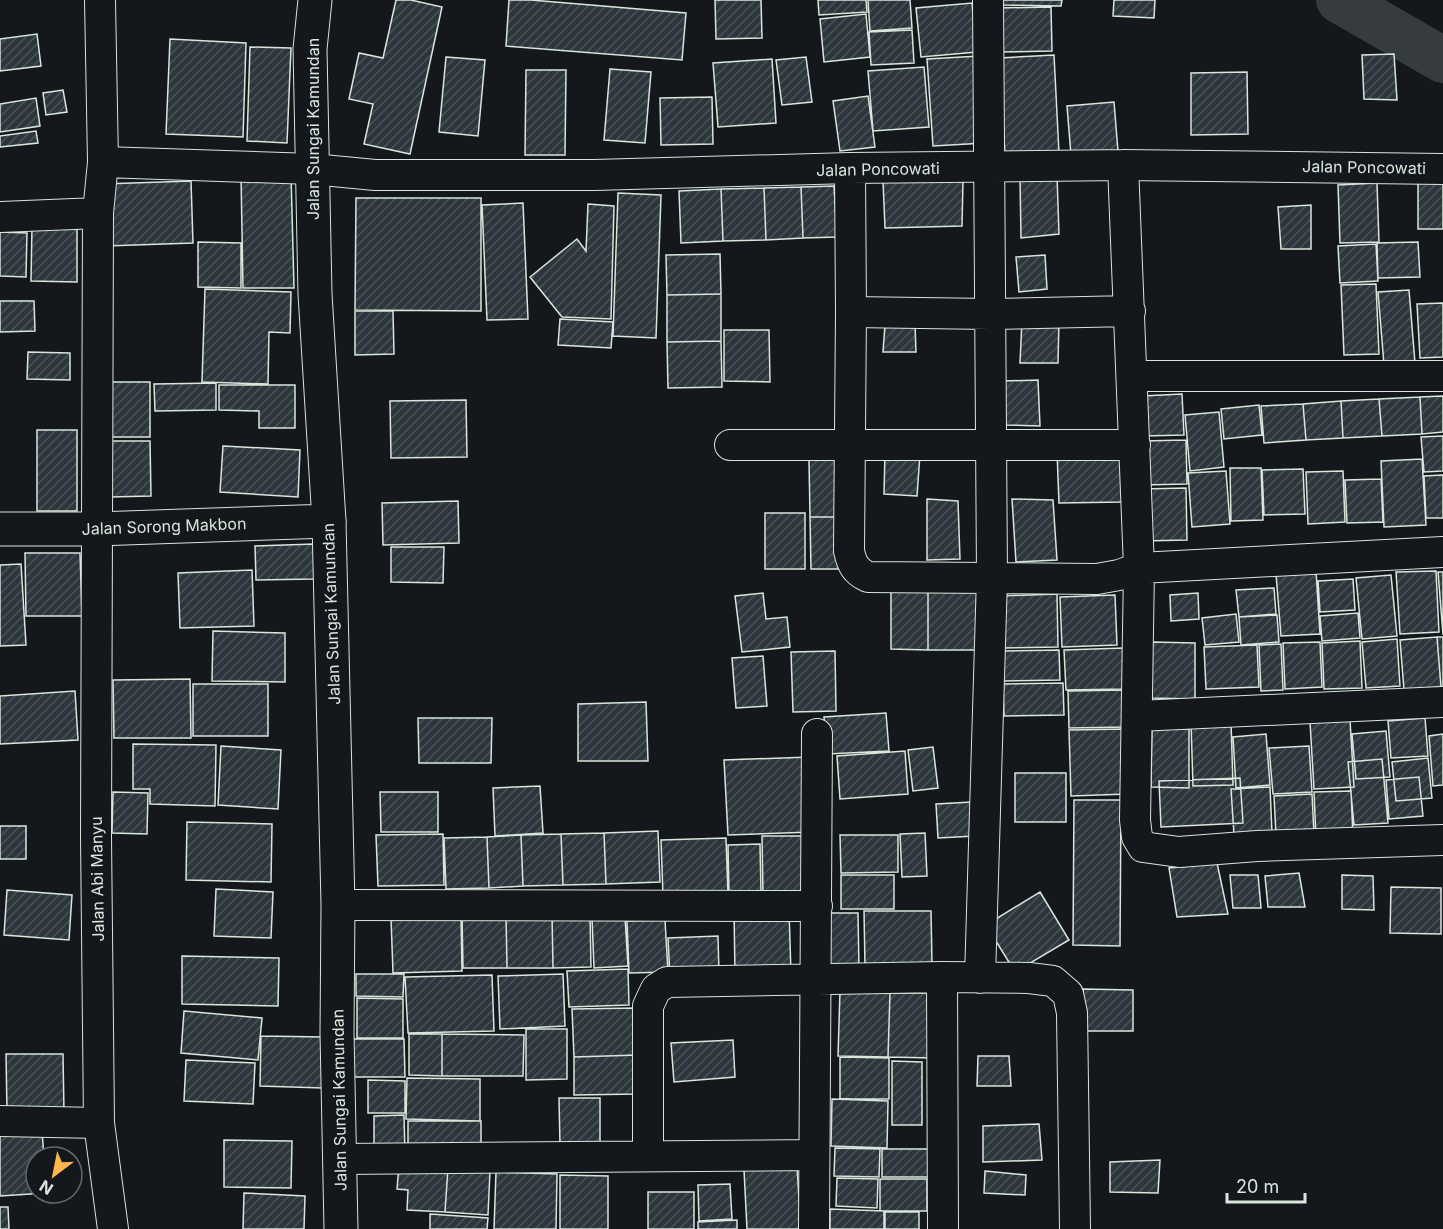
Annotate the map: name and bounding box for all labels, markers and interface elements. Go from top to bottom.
street label: Jalan Sungai Kamundan [303,38,323,220]
street label: Jalan Poncowati [1302,156,1426,178]
street label: Jalan Poncowati [816,158,940,180]
street label: Jalan Sorong Makbon [81,513,247,539]
street label: Jalan Sungai Kamundan [318,523,344,705]
street label: Jalan Abi Manyu [86,816,108,942]
street label: Jalan Sungai Kamundan [327,1009,351,1191]
north arrow [24,1145,84,1205]
scale bar [1227,1166,1305,1204]
text: N [36,1176,57,1199]
text: 20 m [1236,1176,1279,1197]

